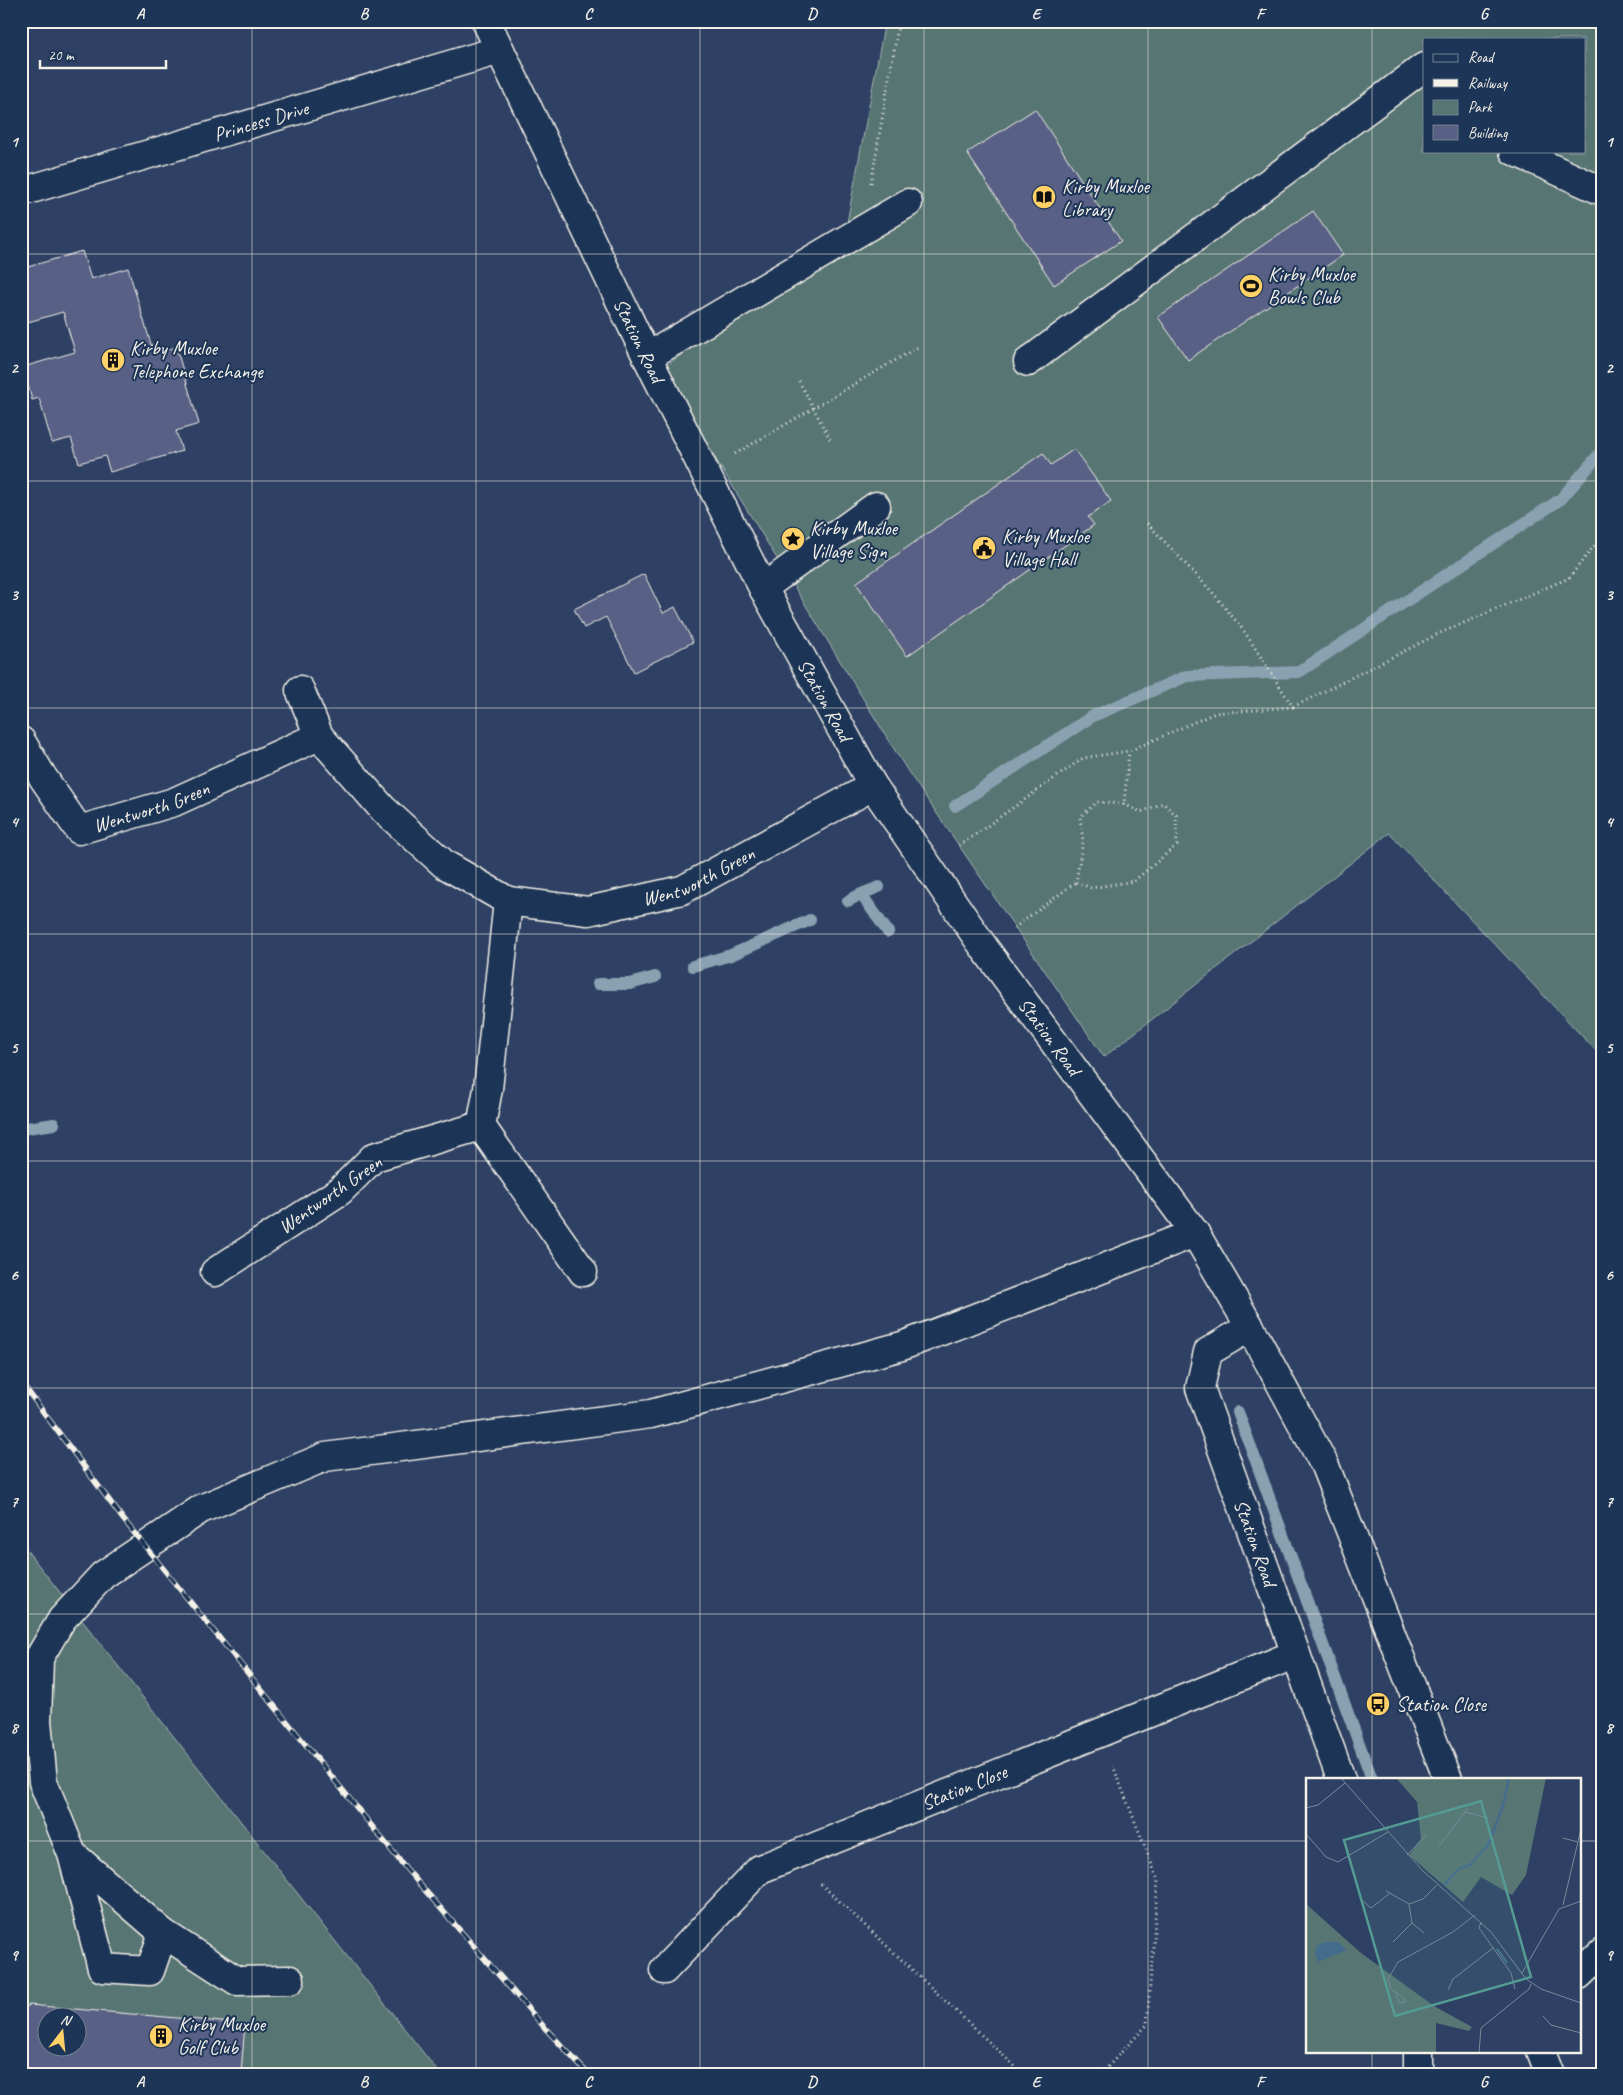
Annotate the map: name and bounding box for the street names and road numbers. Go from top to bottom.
street label: Princess Drive [211,95,313,147]
street label: Station Road [608,294,671,389]
street label: Station Road [792,655,859,748]
street label: Wentworth Green [90,775,214,838]
street label: Wentworth Green [640,840,760,911]
street label: Station Road [1012,993,1088,1083]
street label: Wentworth Green [274,1149,388,1239]
street label: Station Road [1228,1496,1283,1592]
street label: Station Close [918,1759,1012,1816]

